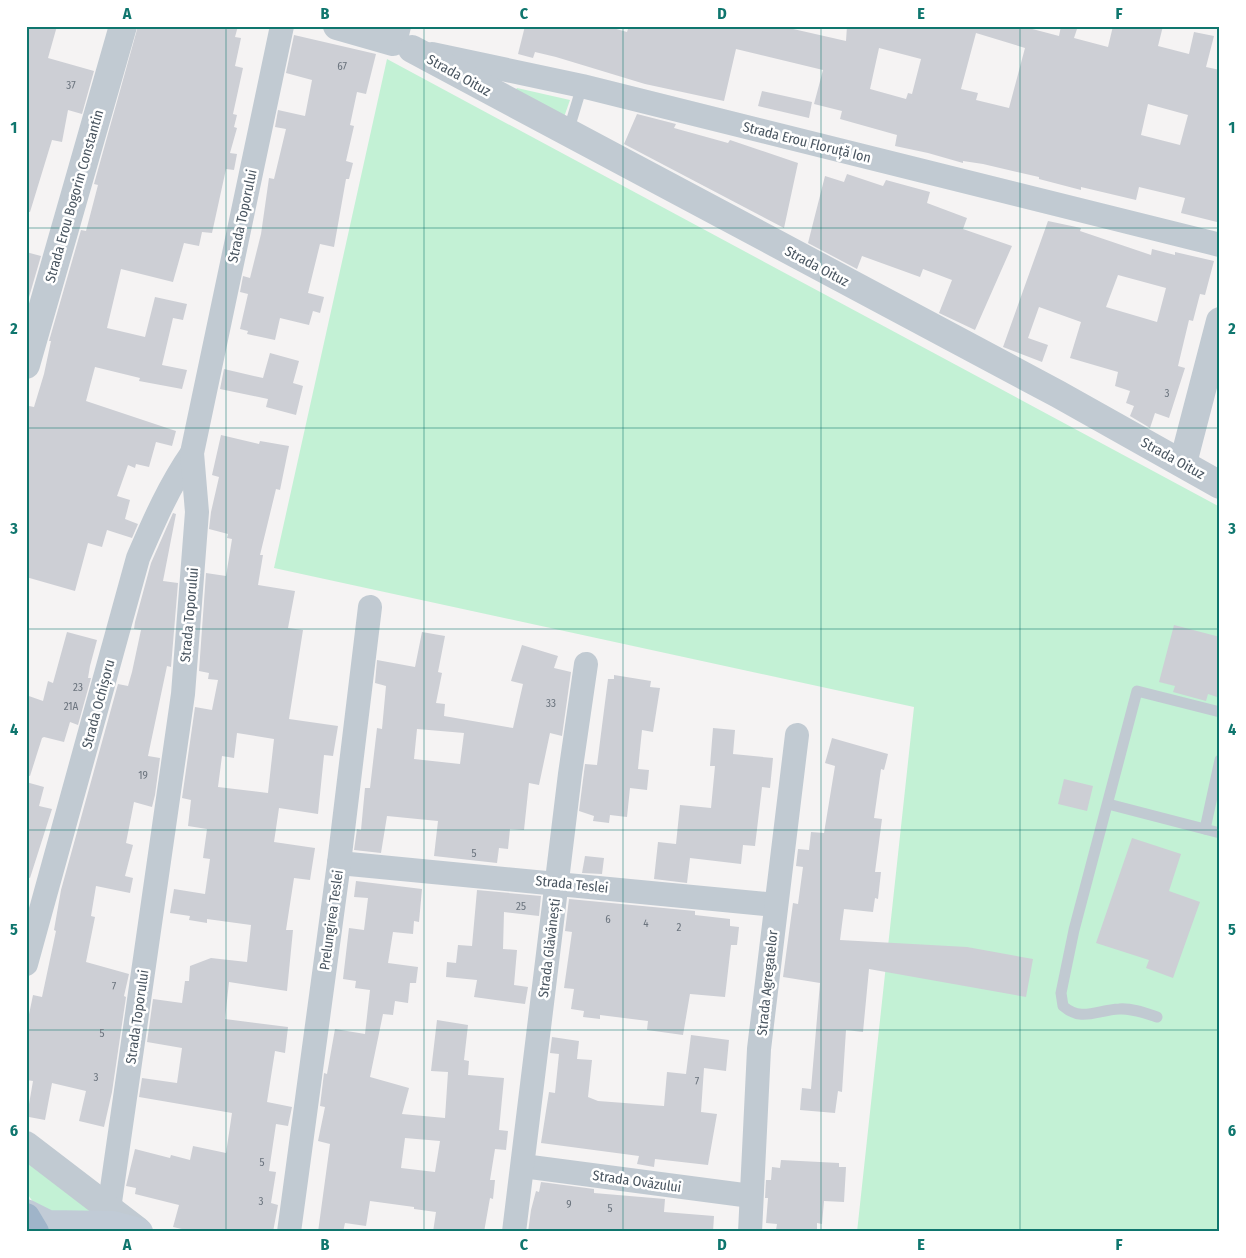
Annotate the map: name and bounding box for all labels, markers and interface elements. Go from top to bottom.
text: A [122,4,132,23]
text: B [321,4,330,23]
text: C [520,4,529,23]
text: D [717,4,727,23]
text: E [917,4,925,23]
text: F [1115,4,1123,23]
street label: Strada Oituz [424,51,494,100]
house number: 67 [337,60,347,73]
house number: 37 [66,79,76,92]
street label: Strada Erou Bogorin Constantin [42,108,107,284]
text: 1 [11,118,17,137]
street label: Strada Erou Floruță Ion [741,118,873,168]
text: 1 [1229,118,1235,137]
street label: Strada Toporului [224,168,261,264]
street label: Strada Oituz [782,242,852,291]
text: 2 [9,319,18,338]
text: 2 [1227,319,1236,338]
house number: 3 [1165,387,1170,400]
street label: Strada Oituz [1138,434,1208,483]
text: 3 [9,519,18,538]
text: 3 [1227,519,1236,538]
street label: Strada Toporului [177,567,202,663]
street label: Strada Ochișoru [78,658,120,751]
house number: 23 [73,681,83,694]
house number: 33 [546,697,556,710]
house number: 21A [64,700,79,713]
text: 4 [10,720,18,739]
text: 4 [1228,720,1236,739]
house number: 19 [138,769,148,782]
house number: 5 [471,847,477,860]
street label: Prelungirea Teslei [316,869,347,971]
street label: Strada Teslei [535,872,609,897]
street label: Strada Glăvănești [535,897,565,999]
house number: 25 [516,900,526,913]
house number: 6 [605,913,611,926]
house number: 4 [643,917,649,930]
text: 5 [10,920,18,939]
text: 5 [1228,920,1236,939]
house number: 2 [677,921,682,934]
street label: Strada Agregatelor [753,929,782,1037]
street label: Strada Toporului [122,969,153,1065]
house number: 7 [112,980,117,993]
house number: 5 [99,1027,105,1040]
house number: 3 [94,1071,99,1084]
house number: 7 [695,1075,700,1088]
text: 6 [10,1121,18,1140]
text: 6 [1228,1121,1236,1140]
house number: 5 [259,1156,265,1169]
street label: Strada Ovăzului [591,1167,682,1196]
house number: 3 [259,1195,264,1208]
house number: 9 [566,1198,572,1211]
house number: 5 [607,1202,613,1215]
text: A [122,1235,132,1254]
text: B [321,1235,330,1254]
text: C [520,1235,529,1254]
text: D [717,1235,727,1254]
text: E [917,1235,925,1254]
text: F [1115,1235,1123,1254]

